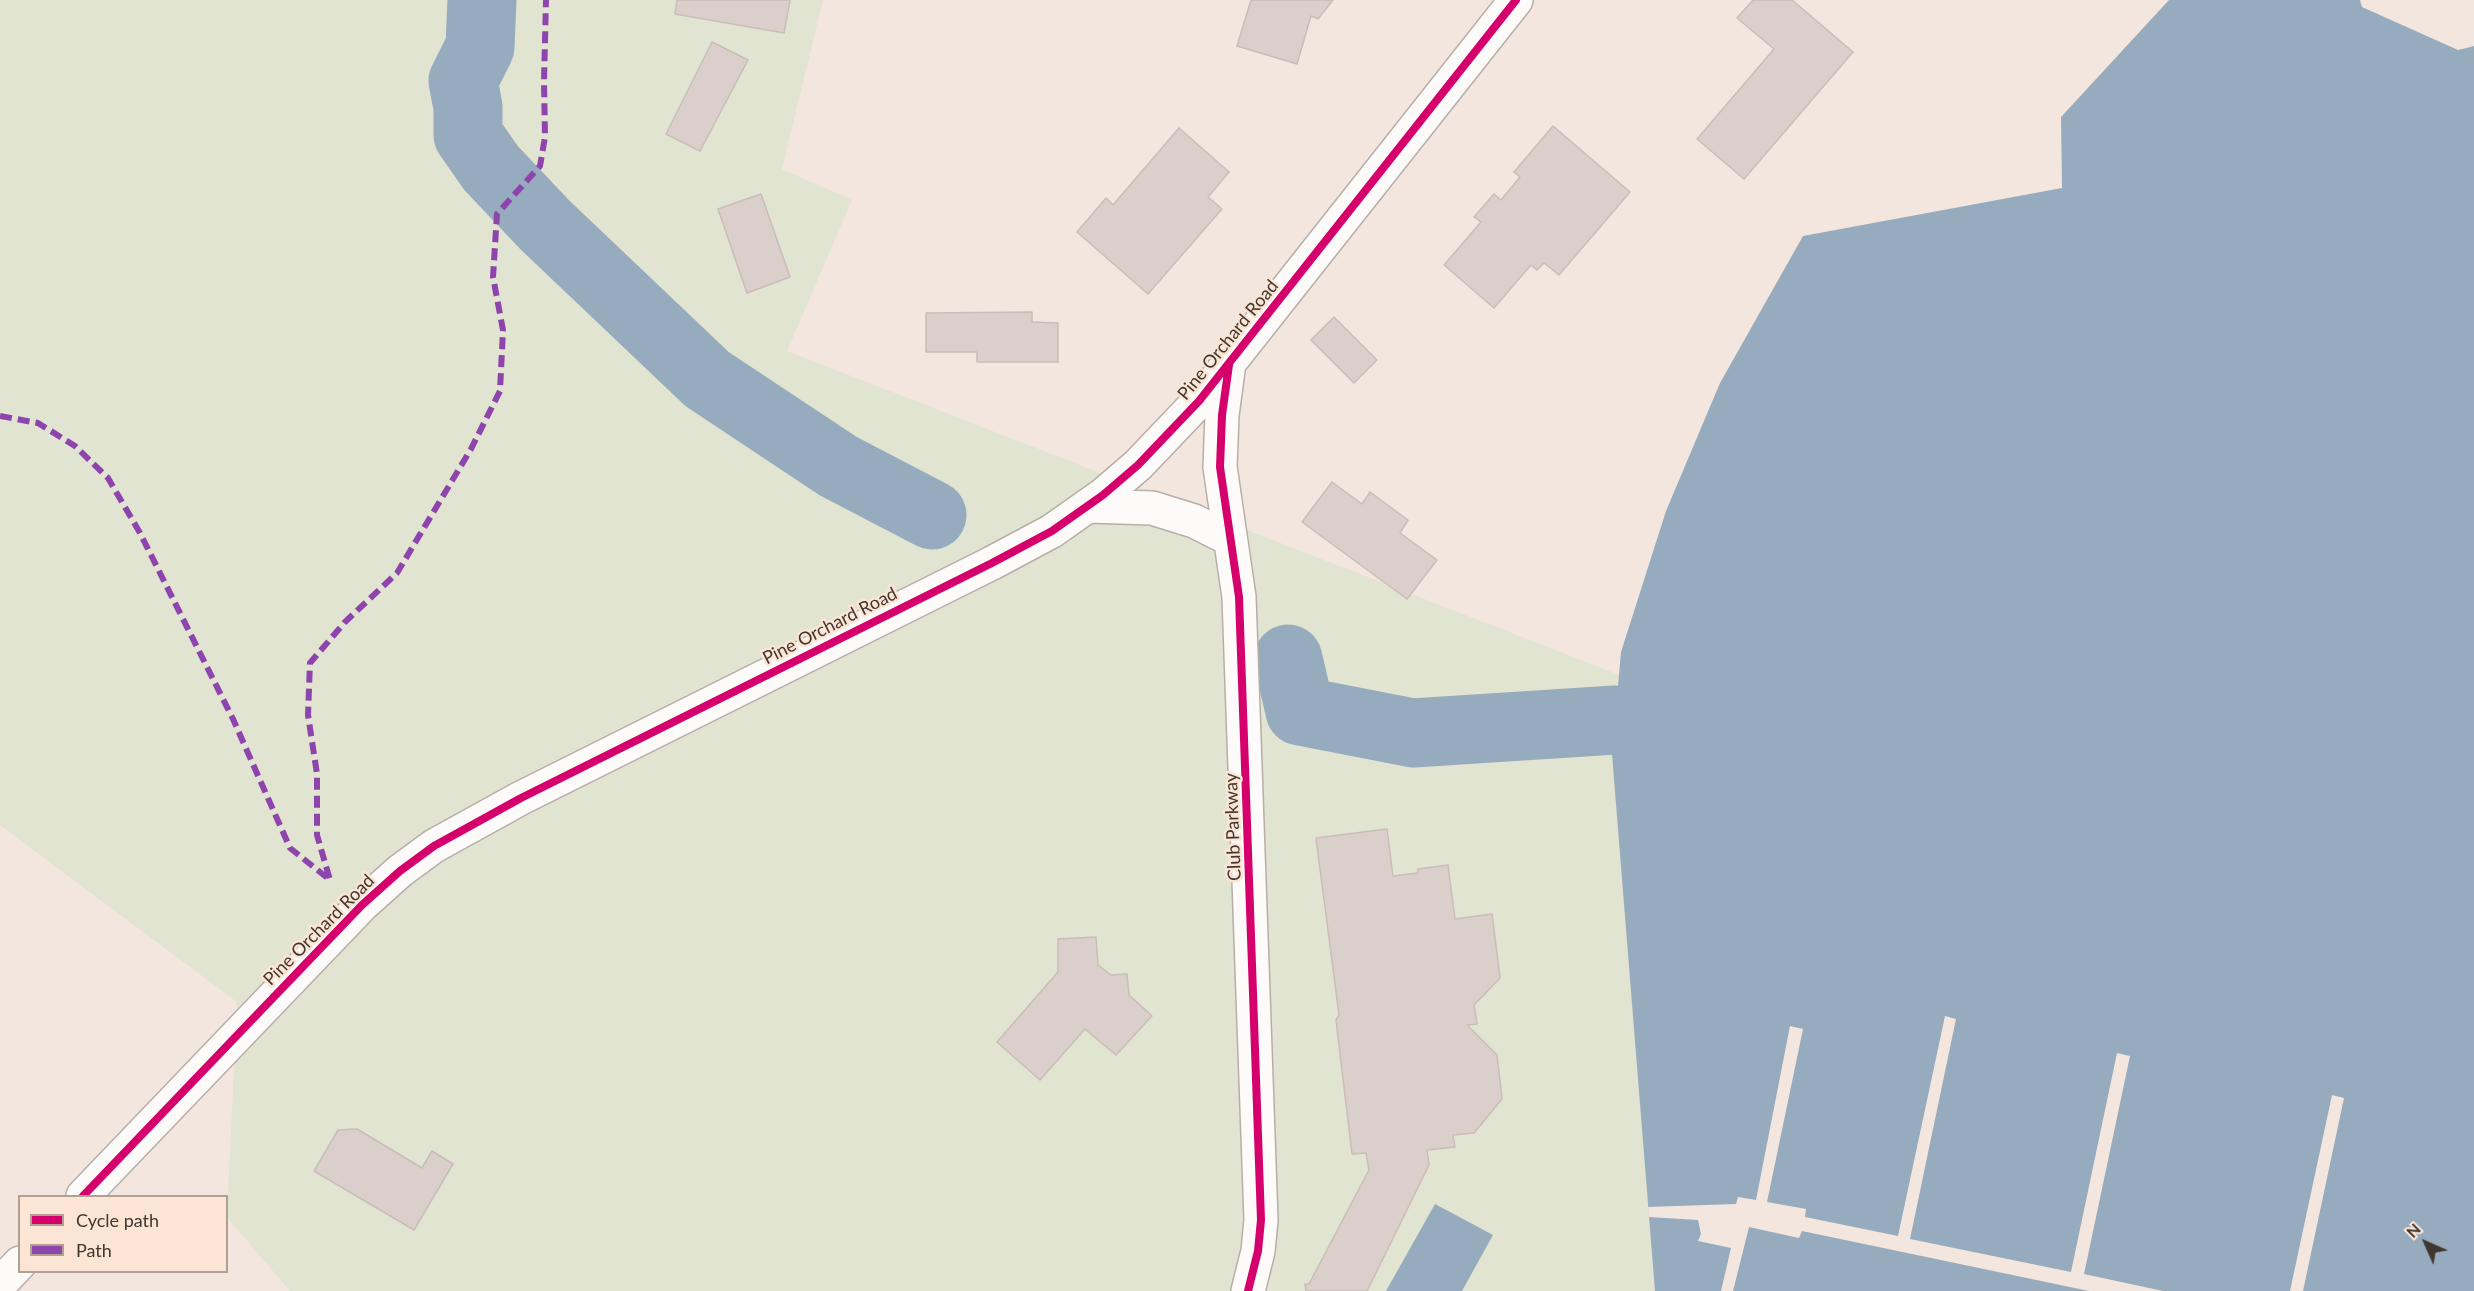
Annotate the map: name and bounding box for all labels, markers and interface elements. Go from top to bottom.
street label: Pine Orchard Road [1173,276,1283,404]
street label: Pine Orchard Road [759,583,901,669]
street label: Club Parkway [1220,773,1246,881]
street label: Pine Orchard Road [259,870,379,990]
legend [18,1195,228,1273]
text: Cycle path [76,1209,159,1231]
north arrow [2396,1213,2456,1273]
text: N [2402,1219,2424,1241]
text: Path [76,1239,112,1261]

